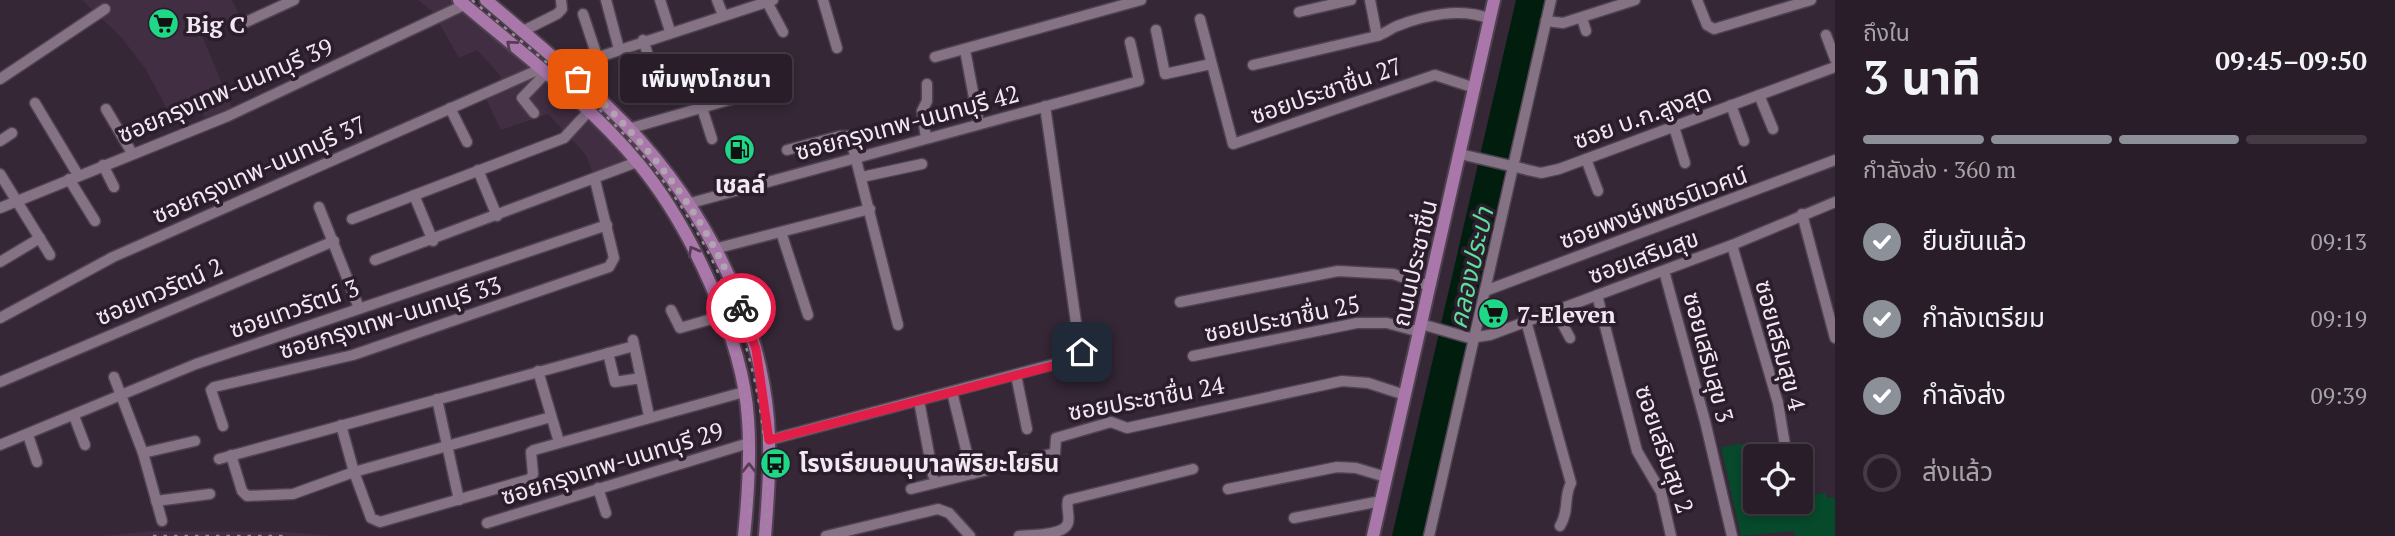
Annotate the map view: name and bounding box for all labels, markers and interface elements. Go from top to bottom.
supermarket icon: Big C [146,7,180,41]
place label: Big C [186,8,245,40]
text: ถึงใน [1863,17,1910,48]
street label: ซอยกรุงเทพ-นนทบุรี 39 [113,30,337,150]
one-way arrow [507,41,520,53]
text: 09:45–09:50 [2215,43,2367,77]
text: 3 นาที [1863,46,1981,107]
pin [548,49,608,109]
street label: ซอยประชาชื่น 27 [1246,49,1406,131]
callout: เพิ่มพุงโภชนา [620,55,792,104]
icon: bag [559,60,597,98]
text: เพิ่มพุงโภชนา [641,63,771,94]
street label: ซอย บ.ก.สูงสุด [1569,76,1715,156]
street label: ซอยกรุงเทพ-นนทบุรี 42 [791,77,1023,167]
street label: ซอยกรุงเทพ-นนทบุรี 37 [147,107,371,231]
fuel station icon: เชลล์ [723,133,757,167]
text: กำลังส่ง · 360 m [1863,154,2016,185]
street label: ซอยพงษ์เพชรนิเวศน์ [1555,158,1751,256]
place label: เชลล์ [715,168,765,200]
street label: ถนนประชาชื่น [1384,197,1444,329]
water label: คลองประปา [1440,203,1501,332]
street label: ซอยเสริมสุข [1583,221,1703,291]
icon: check [1863,223,1901,261]
text: ยืนยันแล้ว [1922,223,2027,257]
text: 09:13 [2310,226,2367,257]
one-way arrow [688,245,701,258]
street label: ซอยเทวรัตน์ 2 [91,250,227,332]
street label: ซอยกรุงเทพ-นนทบุรี 33 [275,268,505,366]
street label: ซอยเทวรัตน์ 3 [225,271,363,345]
courier [706,273,776,343]
street label: ซอยเสริมสุข 4 [1748,276,1814,414]
street label: ซอยประชาชื่น 25 [1201,287,1363,349]
street label: ซอยเสริมสุข 3 [1676,288,1742,426]
icon: bike [722,289,760,327]
supermarket icon: 7-Eleven [1477,297,1511,331]
place label: 7-Eleven [1517,298,1616,330]
icon: check [1863,300,1901,338]
text: กำลังเตรียม [1922,300,2045,334]
text: 09:19 [2310,303,2367,334]
pin [1052,322,1112,382]
icon: home [1063,333,1101,371]
street label: ซอยประชาชื่น 24 [1065,368,1227,427]
icon: check [1863,377,1901,415]
text: กำลังส่ง [1922,377,2006,411]
text: 09:39 [2310,380,2367,411]
street label: ซอยเสริมสุข 2 [1628,381,1702,517]
street label: ซอยกรุงเทพ-นนทบุรี 29 [497,414,727,512]
map controls [1743,444,1813,514]
button: locate [1743,444,1813,514]
bus stop icon: โรงเรียนอนุบาลพิริยะโยธิน [759,446,793,480]
place label: โรงเรียนอนุบาลพิริยะโยธิน [799,447,1059,479]
text: ส่งแล้ว [1922,454,1993,488]
one-way arrow [741,462,757,473]

